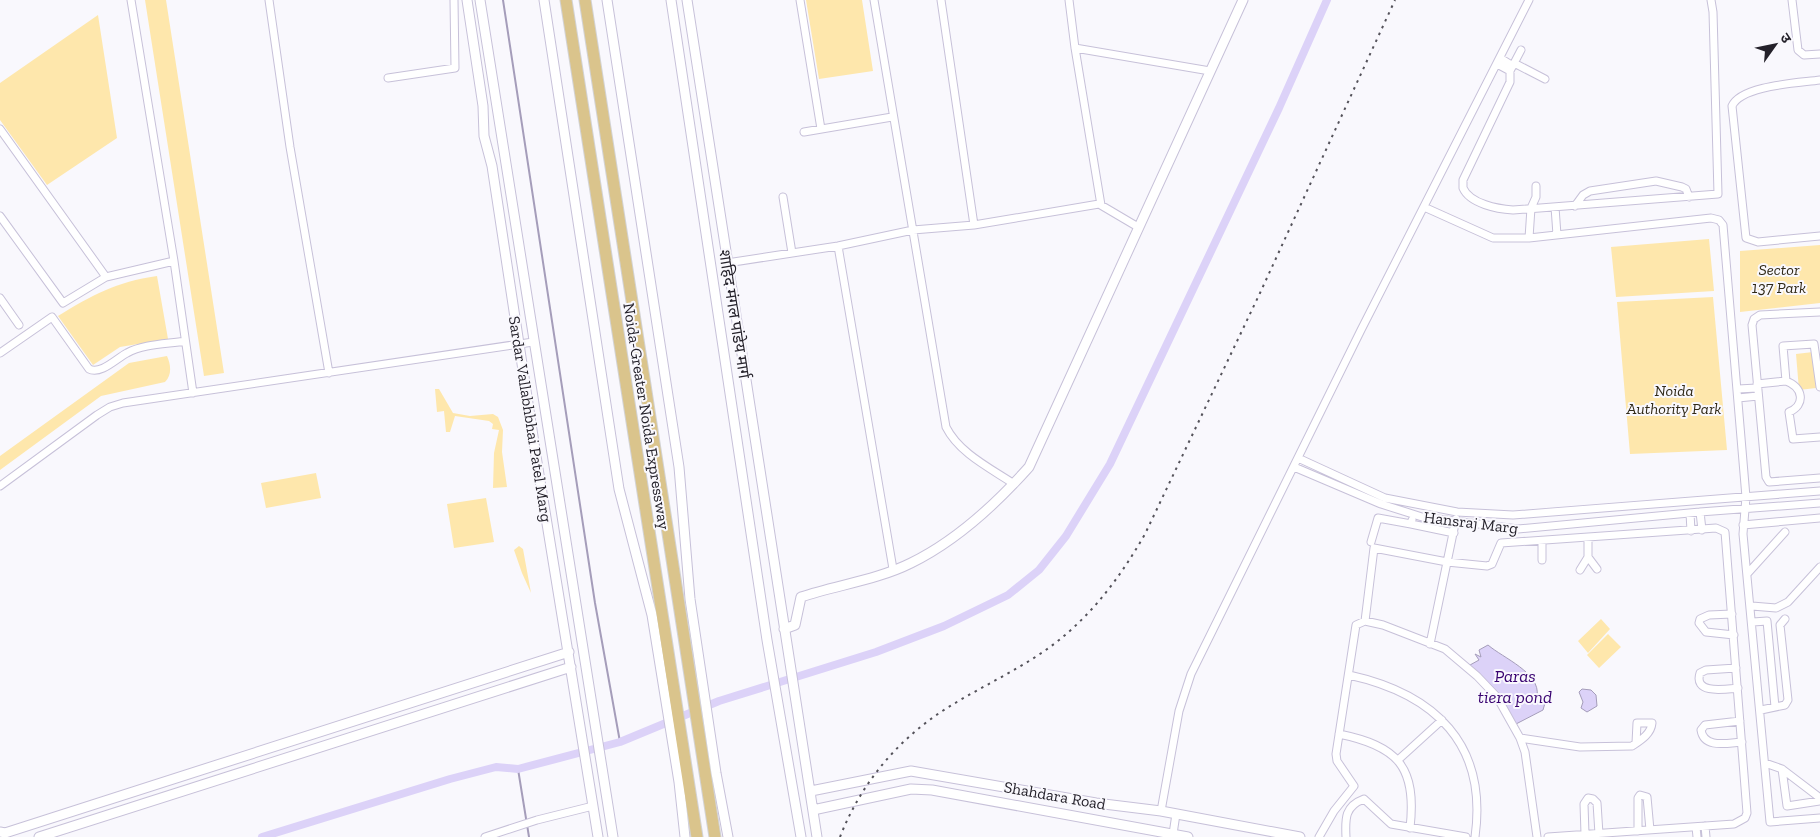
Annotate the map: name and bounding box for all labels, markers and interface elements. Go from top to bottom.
north arrow [1750,20,1800,70]
text: उ [1776,30,1795,47]
street label: शाहिद मंगल पांडेय मार्ग [715,248,754,381]
park label: Sector 137 Park [1752,260,1806,297]
street label: Noida-Greater Noida Expressway [619,301,674,532]
street label: Sardar Vallabhbhai Patel Marg [505,315,556,524]
park label: Noida Authority Park [1625,381,1722,418]
street label: Hansraj Marg [1423,507,1520,538]
water label: Paras tiera pond [1478,665,1552,708]
street label: Shahdara Road [1002,777,1108,814]

